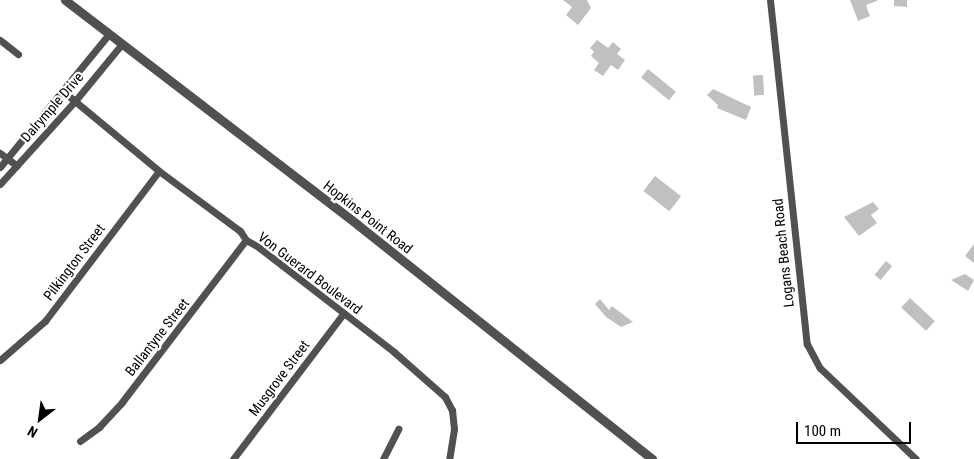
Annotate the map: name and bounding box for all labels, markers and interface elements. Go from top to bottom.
street label: Dalrymple Drive [17,69,87,145]
street label: Hopkins Point Road [320,177,416,257]
street label: Logans Beach Road [769,198,797,308]
street label: Pilkington Street [40,221,108,303]
street label: Von Guerard Boulevard [255,228,365,318]
street label: Ballantyne Street [122,295,192,379]
street label: Musgrove Street [245,337,313,419]
north arrow [15,394,65,444]
scale bar [799,412,914,444]
text: 100 m [804,422,841,440]
text: N [25,423,40,441]

